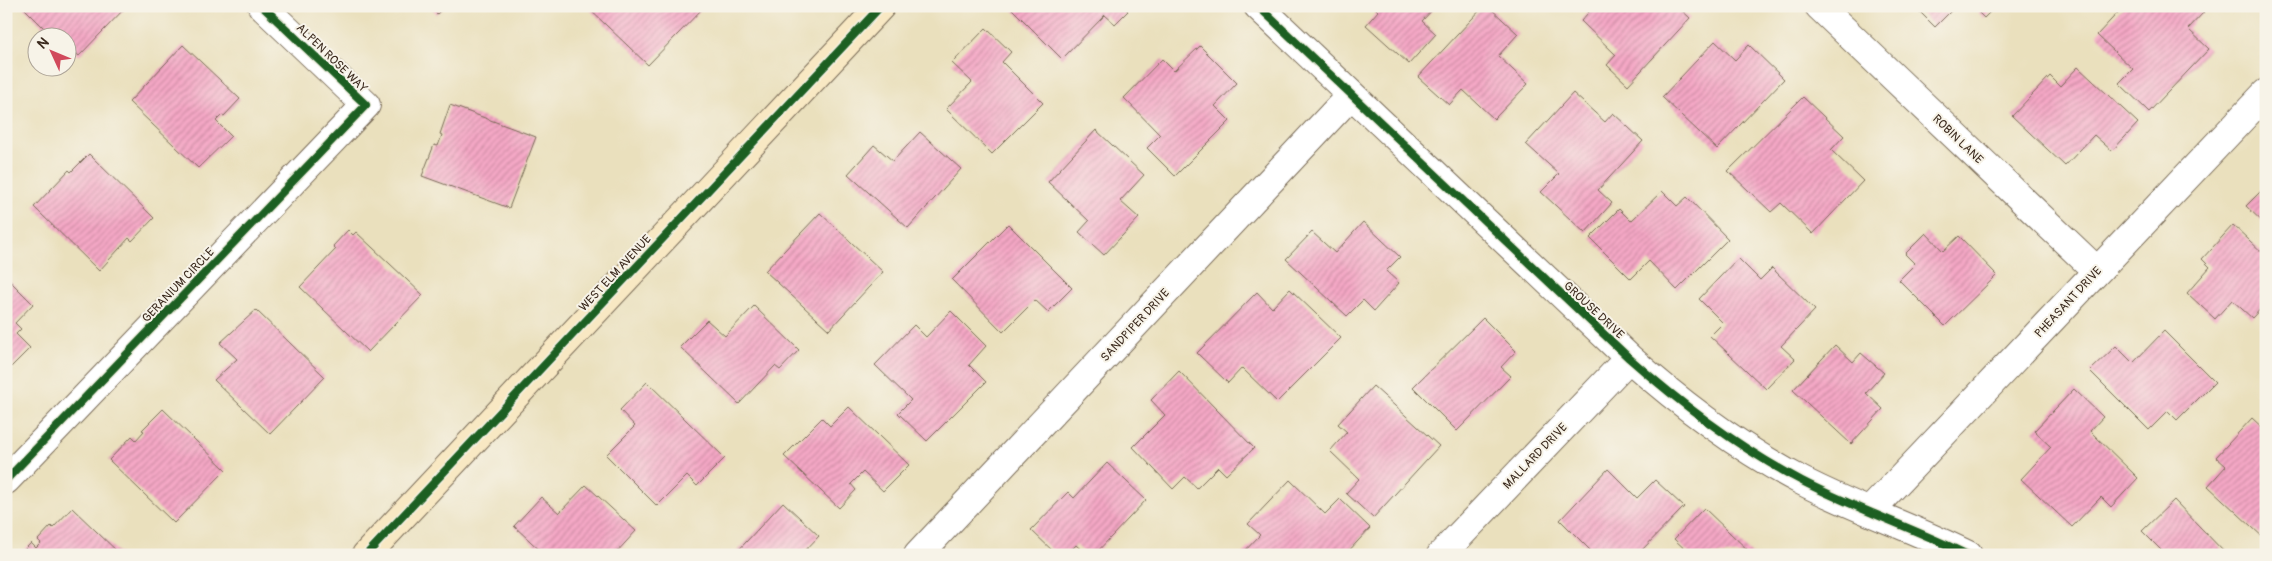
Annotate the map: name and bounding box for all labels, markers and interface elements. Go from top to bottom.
street label: ALPEN ROSE WAY [293,21,370,96]
north arrow [28,28,78,78]
text: N [34,34,52,53]
street label: ROBIN LANE [1929,112,1986,167]
street label: WEST ELM AVENUE [576,232,655,315]
street label: GERANIUM CIRCLE [139,245,218,326]
street label: PHEASANT DRIVE [2032,264,2105,341]
street label: GROUSE DRIVE [1560,278,1627,342]
street label: SANDPIPER DRIVE [1098,286,1173,365]
street label: MALLARD DRIVE [1500,420,1571,493]

